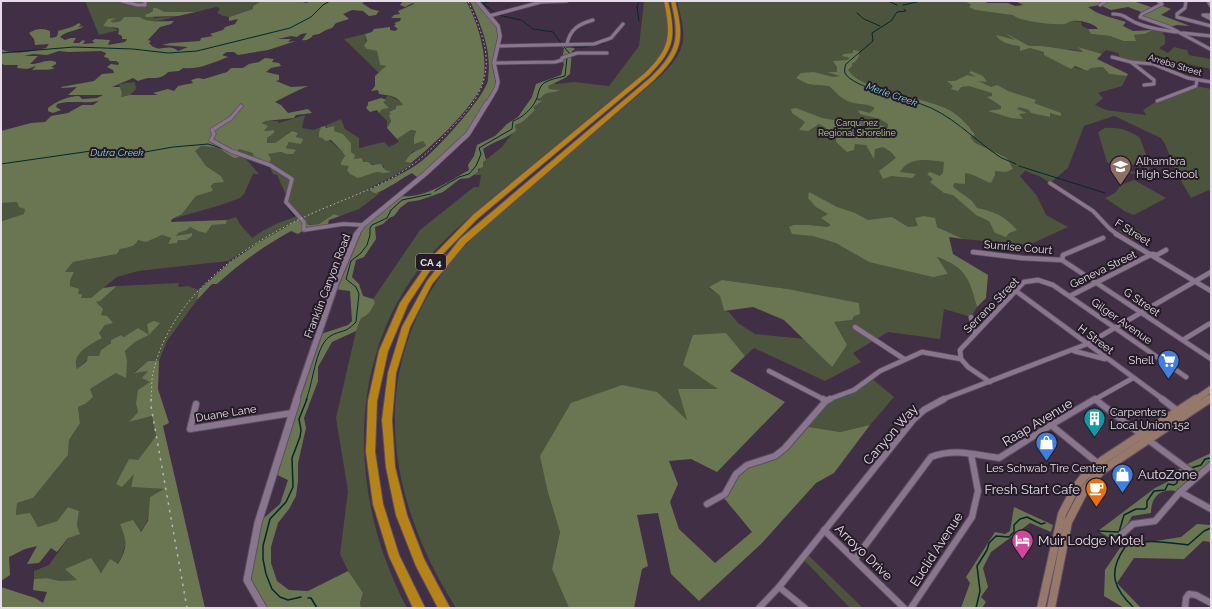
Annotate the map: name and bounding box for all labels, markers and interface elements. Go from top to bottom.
street label: Arreba Street [1147,52,1203,78]
water label: Merle Creek [865,81,919,109]
park label: Carquinez Regional Shoreline [818,118,897,138]
water label: Dutra Creek [90,147,144,158]
school or university icon: Alhambra High School [1107,154,1133,187]
place label: Alhambra High School [1136,155,1198,181]
street label: F Street [1113,216,1153,249]
street label: Franklin Canyon Road [302,232,353,340]
street label: Sunrise Court [983,238,1053,257]
street label: Geneva Street [1068,248,1139,291]
road number: CA 4 [416,254,446,270]
street label: Serrano Street [961,275,1022,336]
street label: G Street [1121,286,1163,319]
street label: Gilger Avenue [1089,296,1155,347]
street label: H Street [1075,322,1116,357]
supermarket icon: Shell [1156,347,1182,380]
place label: Shell [1128,354,1154,367]
street label: Raap Avenue [999,395,1075,449]
street label: Canyon Way [860,401,921,468]
street label: Duane Lane [195,402,258,425]
building icon: Carpenters Local Union 152 [1082,405,1108,438]
place label: Carpenters Local Union 152 [1110,406,1190,432]
shop icon: Les Schwab Tire Center [1033,429,1059,462]
shop icon: AutoZone [1110,461,1136,494]
place label: Les Schwab Tire Center [986,462,1106,475]
place label: AutoZone [1138,467,1197,482]
cafe icon: Fresh Start Cafe [1083,476,1109,509]
place label: Fresh Start Cafe [985,482,1080,497]
street label: Euclid Avenue [907,509,966,589]
street label: Arroyo Drive [832,521,896,584]
hotel icon: Muir Lodge Motel [1009,527,1035,560]
place label: Muir Lodge Motel [1038,533,1145,548]

